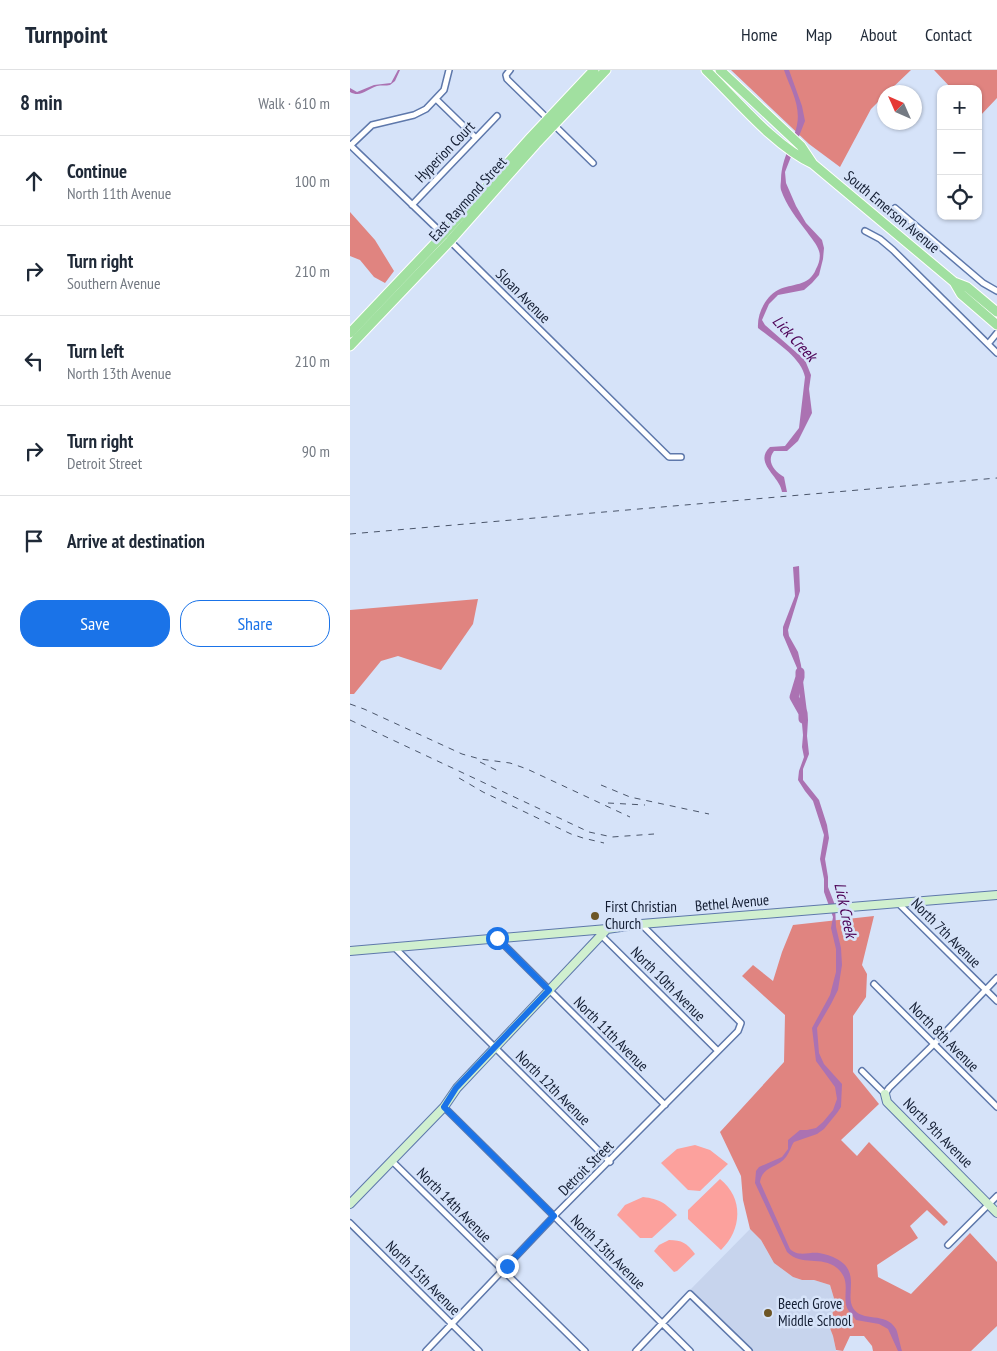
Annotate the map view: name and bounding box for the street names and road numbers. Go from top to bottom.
street label: Hyperion Court [411,117,479,186]
street label: East Raymond Street [425,152,511,245]
street label: South Emerson Avenue [841,166,944,257]
street label: Sloan Avenue [492,264,555,327]
street label: Bethel Avenue [694,890,770,915]
street label: North 7th Avenue [907,894,985,972]
street label: North 10th Avenue [627,942,710,1025]
street label: North 11th Avenue [570,992,653,1075]
street label: North 8th Avenue [905,998,983,1076]
street label: North 12th Avenue [512,1046,595,1129]
street label: North 9th Avenue [899,1094,977,1172]
street label: Detroit Street [554,1136,617,1199]
street label: North 14th Avenue [413,1163,496,1246]
street label: North 13th Avenue [567,1210,650,1293]
street label: North 15th Avenue [382,1236,465,1319]

